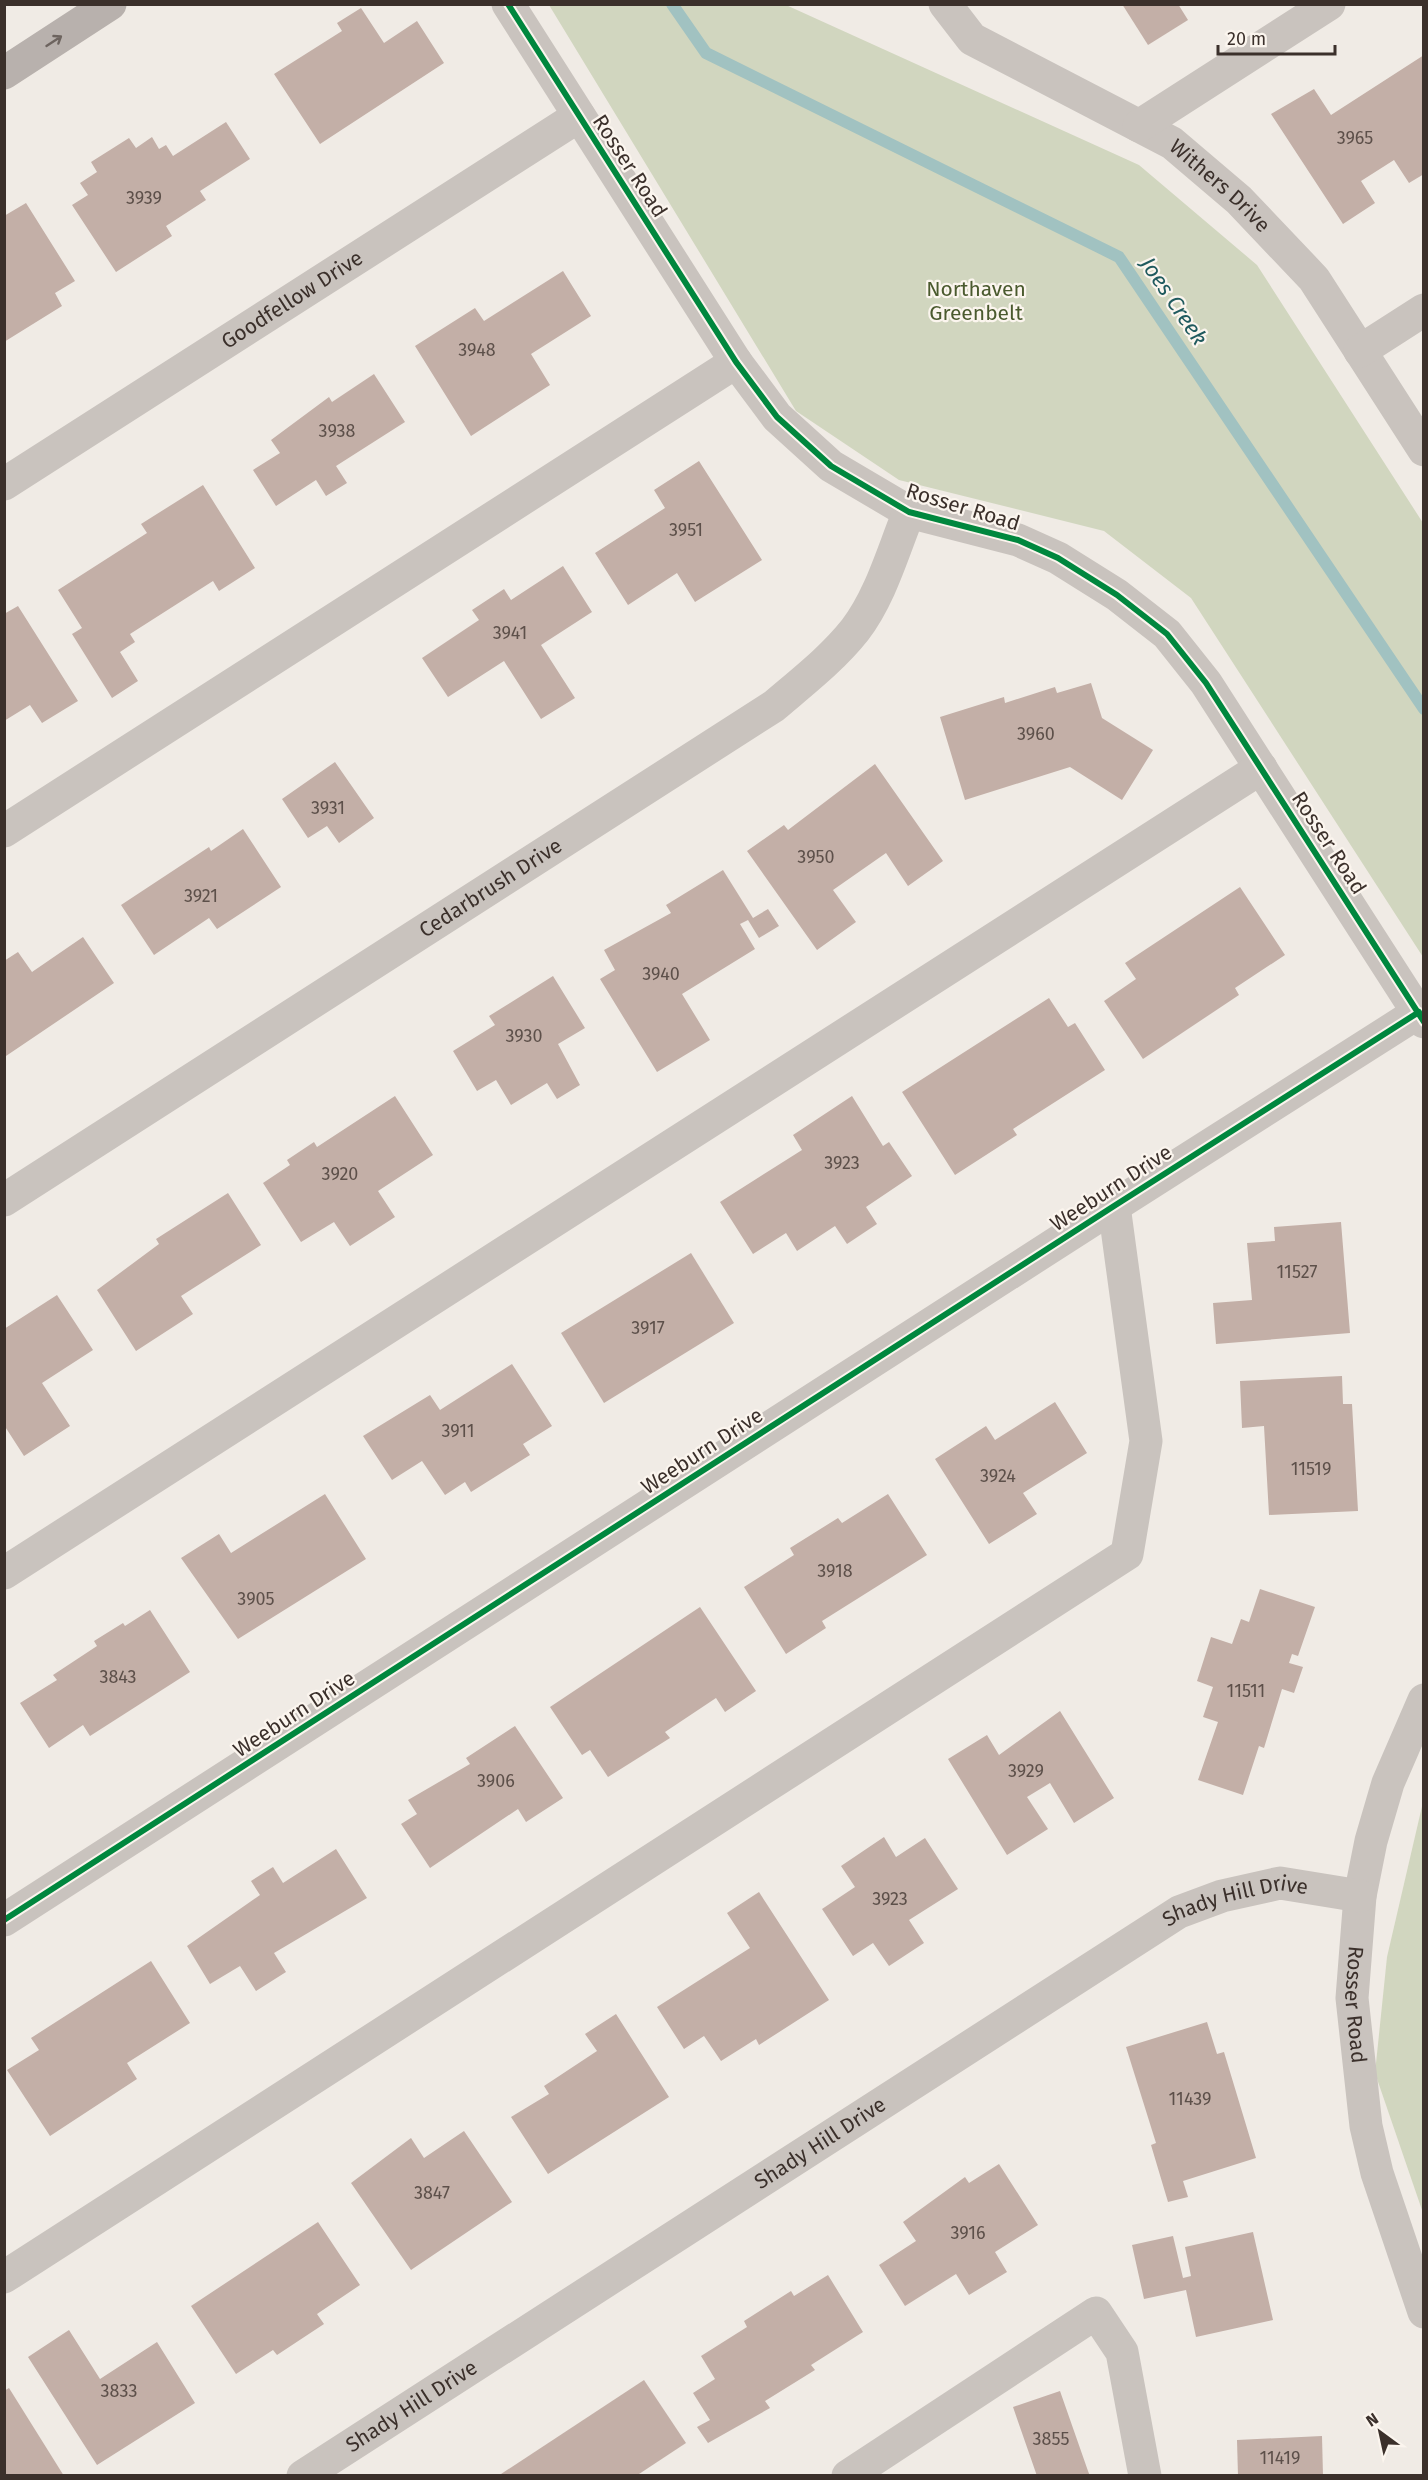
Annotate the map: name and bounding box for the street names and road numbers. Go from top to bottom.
street label: Rosser Road [587,110,673,222]
street label: Withers Drive [1164,134,1276,238]
street label: Goodfellow Drive [216,245,368,355]
street label: Rosser Road [903,477,1023,537]
street label: Rosser Road [1286,787,1372,899]
street label: Cedarbrush Drive [414,832,567,943]
street label: Weeburn Drive [1045,1139,1177,1237]
street label: Weeburn Drive [636,1402,768,1500]
street label: Weeburn Drive [228,1665,360,1763]
street label: Shady Hill Drive [1157,1870,1310,1932]
street label: Rosser Road [1339,1945,1372,2065]
street label: Shady Hill Drive [750,2091,891,2195]
street label: Shady Hill Drive [341,2354,482,2458]

